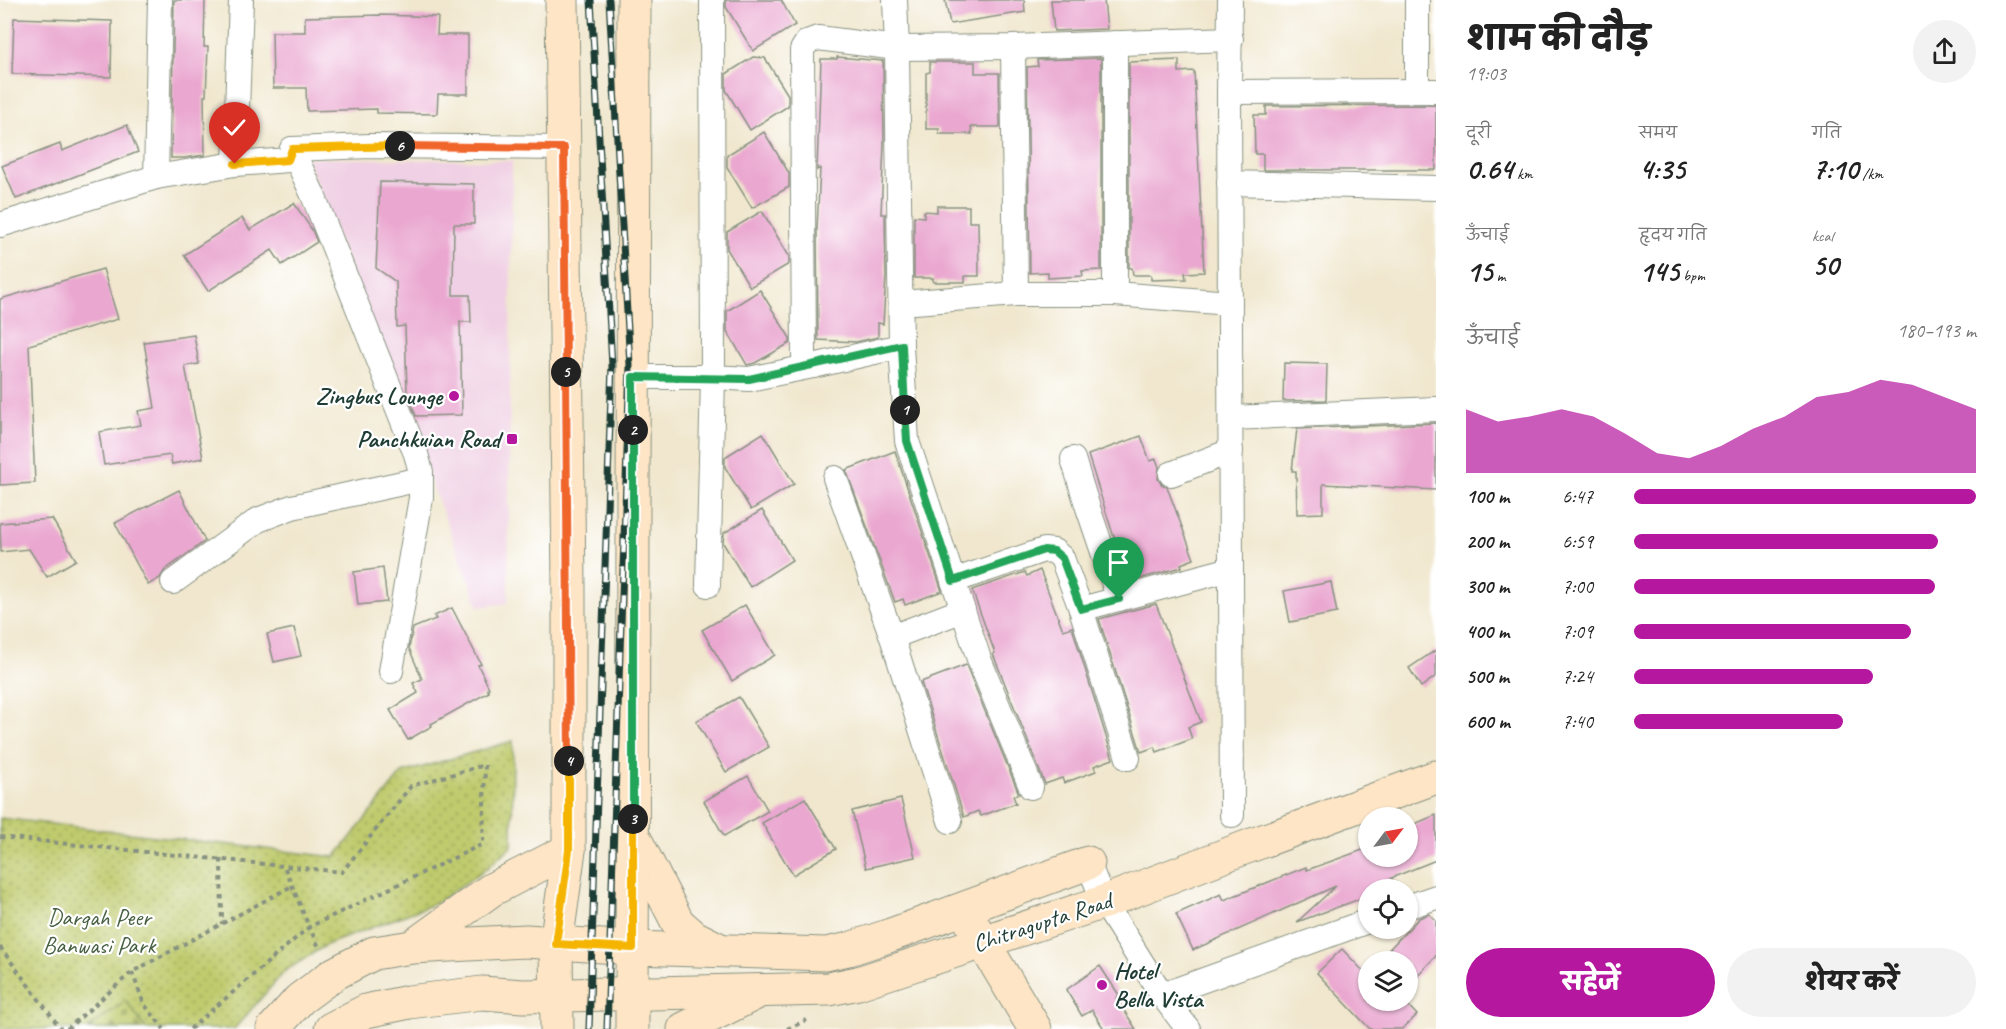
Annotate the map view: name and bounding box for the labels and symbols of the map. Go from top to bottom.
pin [209,102,260,164]
pin: 6 [385,131,415,161]
pin: 5 [551,357,581,387]
place label: Zingbus Lounge [316,381,444,411]
marker: Zingbus Lounge [447,389,461,403]
pin: 1 [890,395,920,425]
pin: 2 [618,415,648,445]
place label: Panchkuian Road [357,424,504,454]
marker: Panchkuian Road [505,432,519,446]
pin [1093,537,1144,599]
pin: 4 [554,746,584,776]
pin: 3 [618,804,648,834]
north arrow [1358,807,1418,867]
street label: Chitragupta Road [969,884,1119,959]
park label: Dargah Peer Banwasi Park [43,902,157,960]
place label: Hotel Bella Vista [1114,956,1205,1014]
marker: Hotel Bella Vista [1095,978,1109,992]

